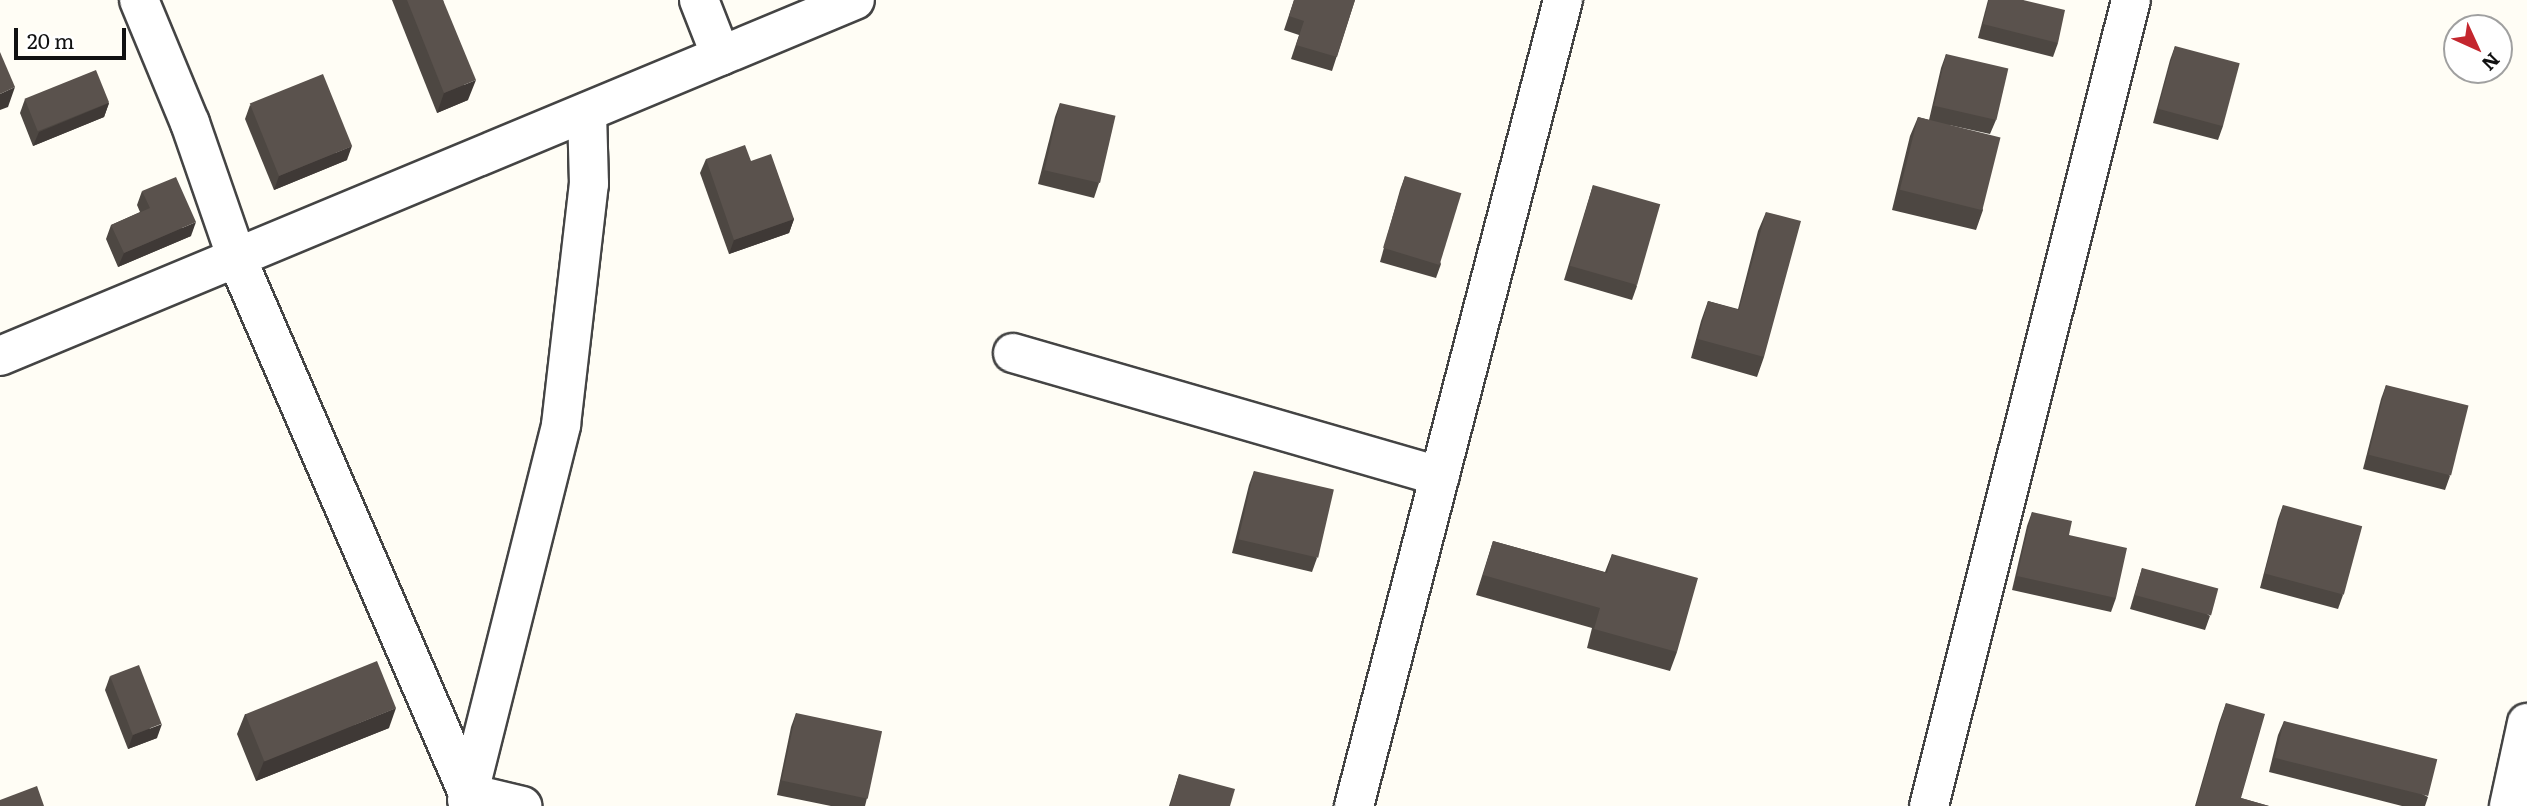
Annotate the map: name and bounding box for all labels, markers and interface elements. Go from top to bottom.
scale bar [18,14,130,58]
north arrow [2443,14,2513,84]
text: 20 m [27,24,74,55]
text: N [2476,47,2507,78]

